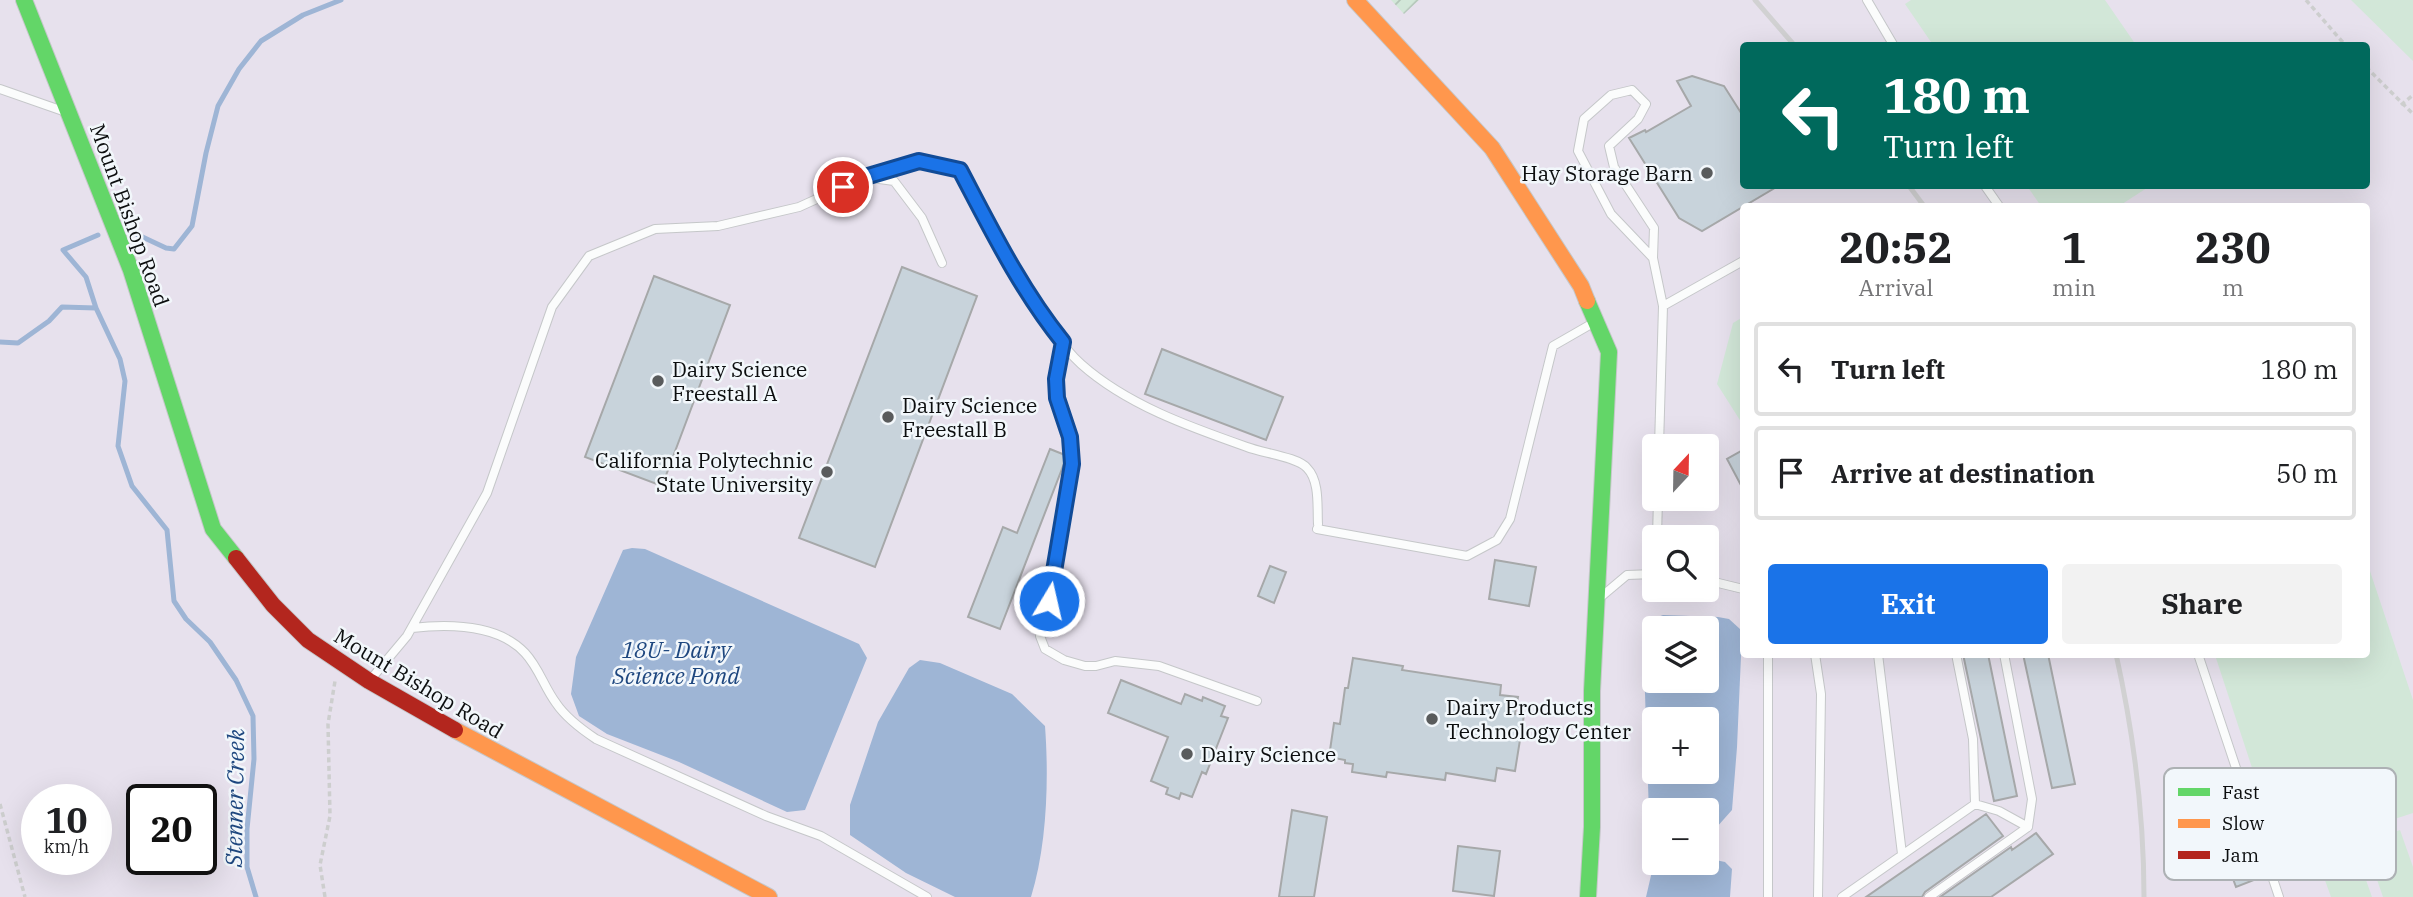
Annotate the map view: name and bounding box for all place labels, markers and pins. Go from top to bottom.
pin [813,157,873,217]
place label: Hay Storage Barn [1521,159,1693,187]
marker: Hay Storage Barn [1699,165,1715,181]
place label: Dairy Science Freestall A [672,355,807,407]
marker: Dairy Science Freestall A [650,373,666,389]
place label: Dairy Science Freestall B [902,391,1037,443]
marker: Dairy Science Freestall B [880,409,896,425]
place label: California Polytechnic State University [595,446,814,498]
marker: California Polytechnic State University [819,464,835,480]
place label: Dairy Products Technology Center [1446,693,1632,745]
marker: Dairy Products Technology Center [1424,711,1440,727]
place label: Dairy Science [1201,740,1336,768]
marker: Dairy Science [1179,746,1195,762]

